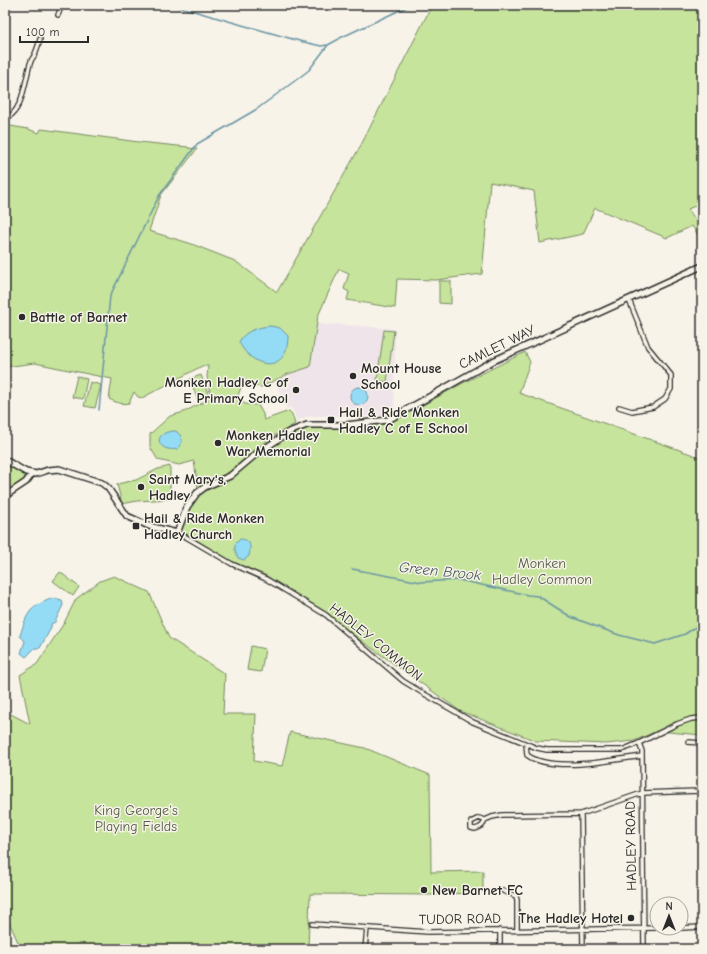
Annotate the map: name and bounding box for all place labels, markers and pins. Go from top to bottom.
place label: Battle of Barnet [30,309,127,326]
marker: Battle of Barnet [17,312,27,322]
place label: Mount House School [361,360,441,393]
marker: Mount House School [348,371,358,381]
place label: Monken Hadley C of E Primary School [165,374,288,407]
marker: Monken Hadley C of E Primary School [291,385,301,395]
place label: Hail & Ride Monken Hadley C of E School [339,404,468,437]
marker: Hail & Ride Monken Hadley C of E School [326,415,336,425]
place label: Monken Hadley War Memorial [226,427,320,460]
marker: Monken Hadley War Memorial [213,438,223,448]
place label: Saint Mary's, Hadley [149,471,227,504]
marker: Saint Mary's, Hadley [136,482,146,492]
place label: Hail & Ride Monken Hadley Church [144,510,264,543]
marker: Hail & Ride Monken Hadley Church [131,521,141,531]
place label: New Barnet FC [432,882,524,899]
marker: New Barnet FC [419,885,429,895]
place label: The Hadley Hotel [519,910,623,927]
marker: The Hadley Hotel [626,913,636,923]

